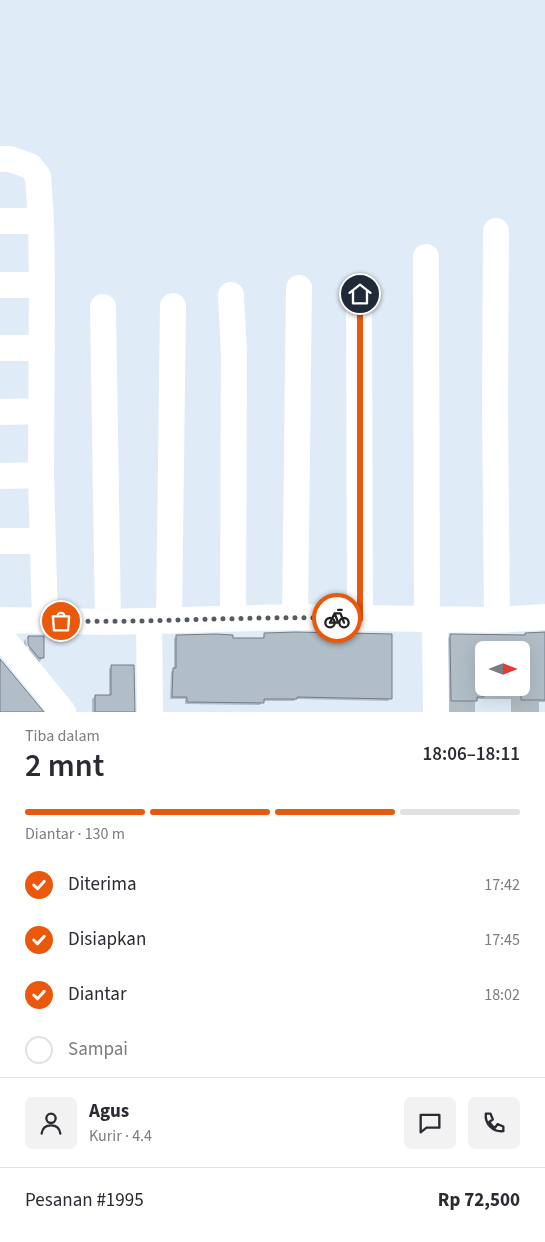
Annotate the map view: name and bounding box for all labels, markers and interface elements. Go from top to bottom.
pin [339,273,381,315]
icon: home [346,280,374,308]
courier [312,593,362,643]
pin [40,600,82,642]
icon: bike [323,604,351,632]
icon: bag [47,607,75,635]
north arrow [475,641,530,696]
map controls [475,641,530,696]
text: Tiba dalam [25,725,100,747]
text: 18:06–18:11 [422,741,520,768]
text: 2 mnt [25,743,104,789]
text: Diantar · 130 m [25,823,125,845]
icon: check [25,871,53,899]
text: Diterima [68,871,137,898]
text: 17:42 [484,874,520,896]
icon: check [25,926,53,954]
text: Disiapkan [68,926,146,953]
text: 17:45 [484,929,520,951]
icon: check [25,981,53,1009]
text: Diantar [68,981,127,1008]
text: 18:02 [484,984,520,1006]
text: Sampai [68,1036,128,1063]
button: person [25,1097,77,1149]
button: chat [404,1097,456,1149]
button: phone [468,1097,520,1149]
text: Agus [89,1098,129,1125]
text: Kurir · 4.4 [89,1125,152,1147]
text: Pesanan #1995 [25,1187,144,1214]
text: Rp 72,500 [438,1187,520,1214]

